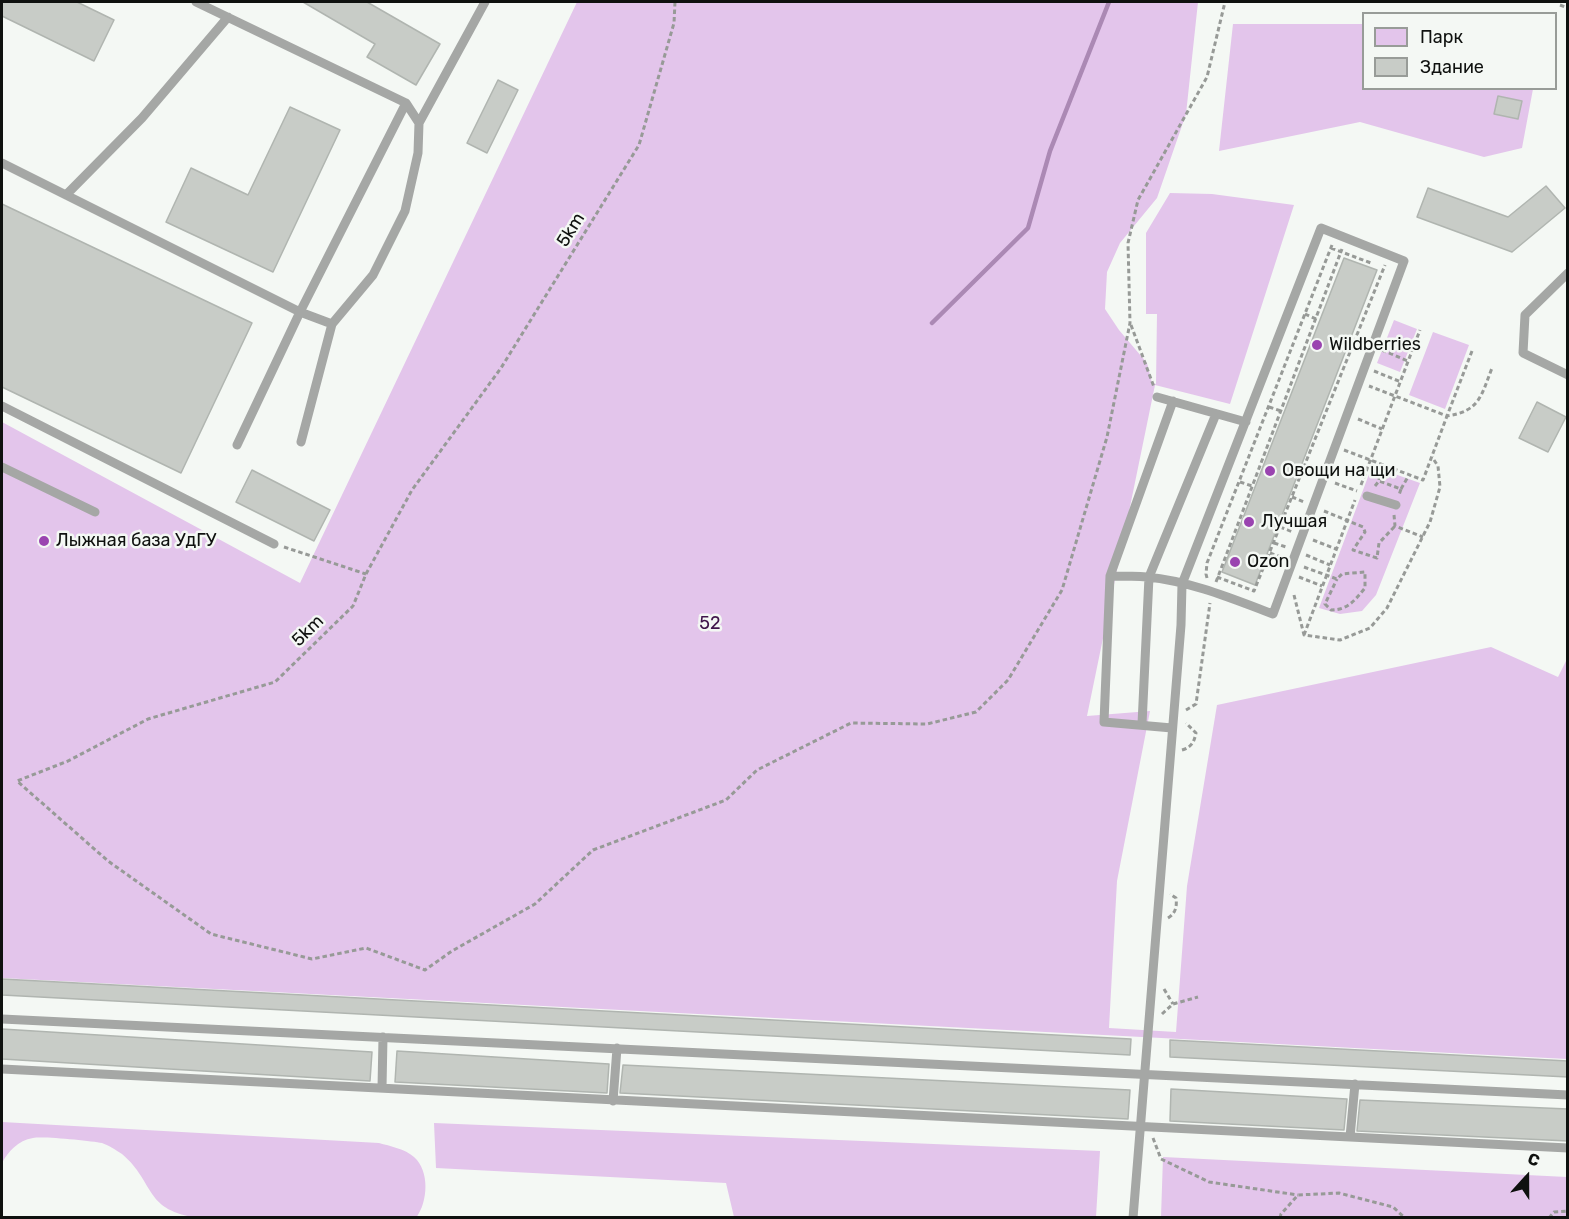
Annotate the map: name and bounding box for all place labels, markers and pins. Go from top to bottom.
place label: Wildberries [1329,334,1421,356]
marker: Wildberries [1310,338,1324,352]
place label: Овощи на щи [1282,460,1396,482]
marker: Овощи на щи [1263,464,1277,478]
place label: Лучшая [1261,511,1327,533]
marker: Лучшая [1242,515,1256,529]
place label: Лыжная база УдГУ [56,530,216,552]
marker: Лыжная база УдГУ [37,534,51,548]
place label: Ozon [1247,551,1289,573]
marker: Ozon [1228,555,1242,569]

